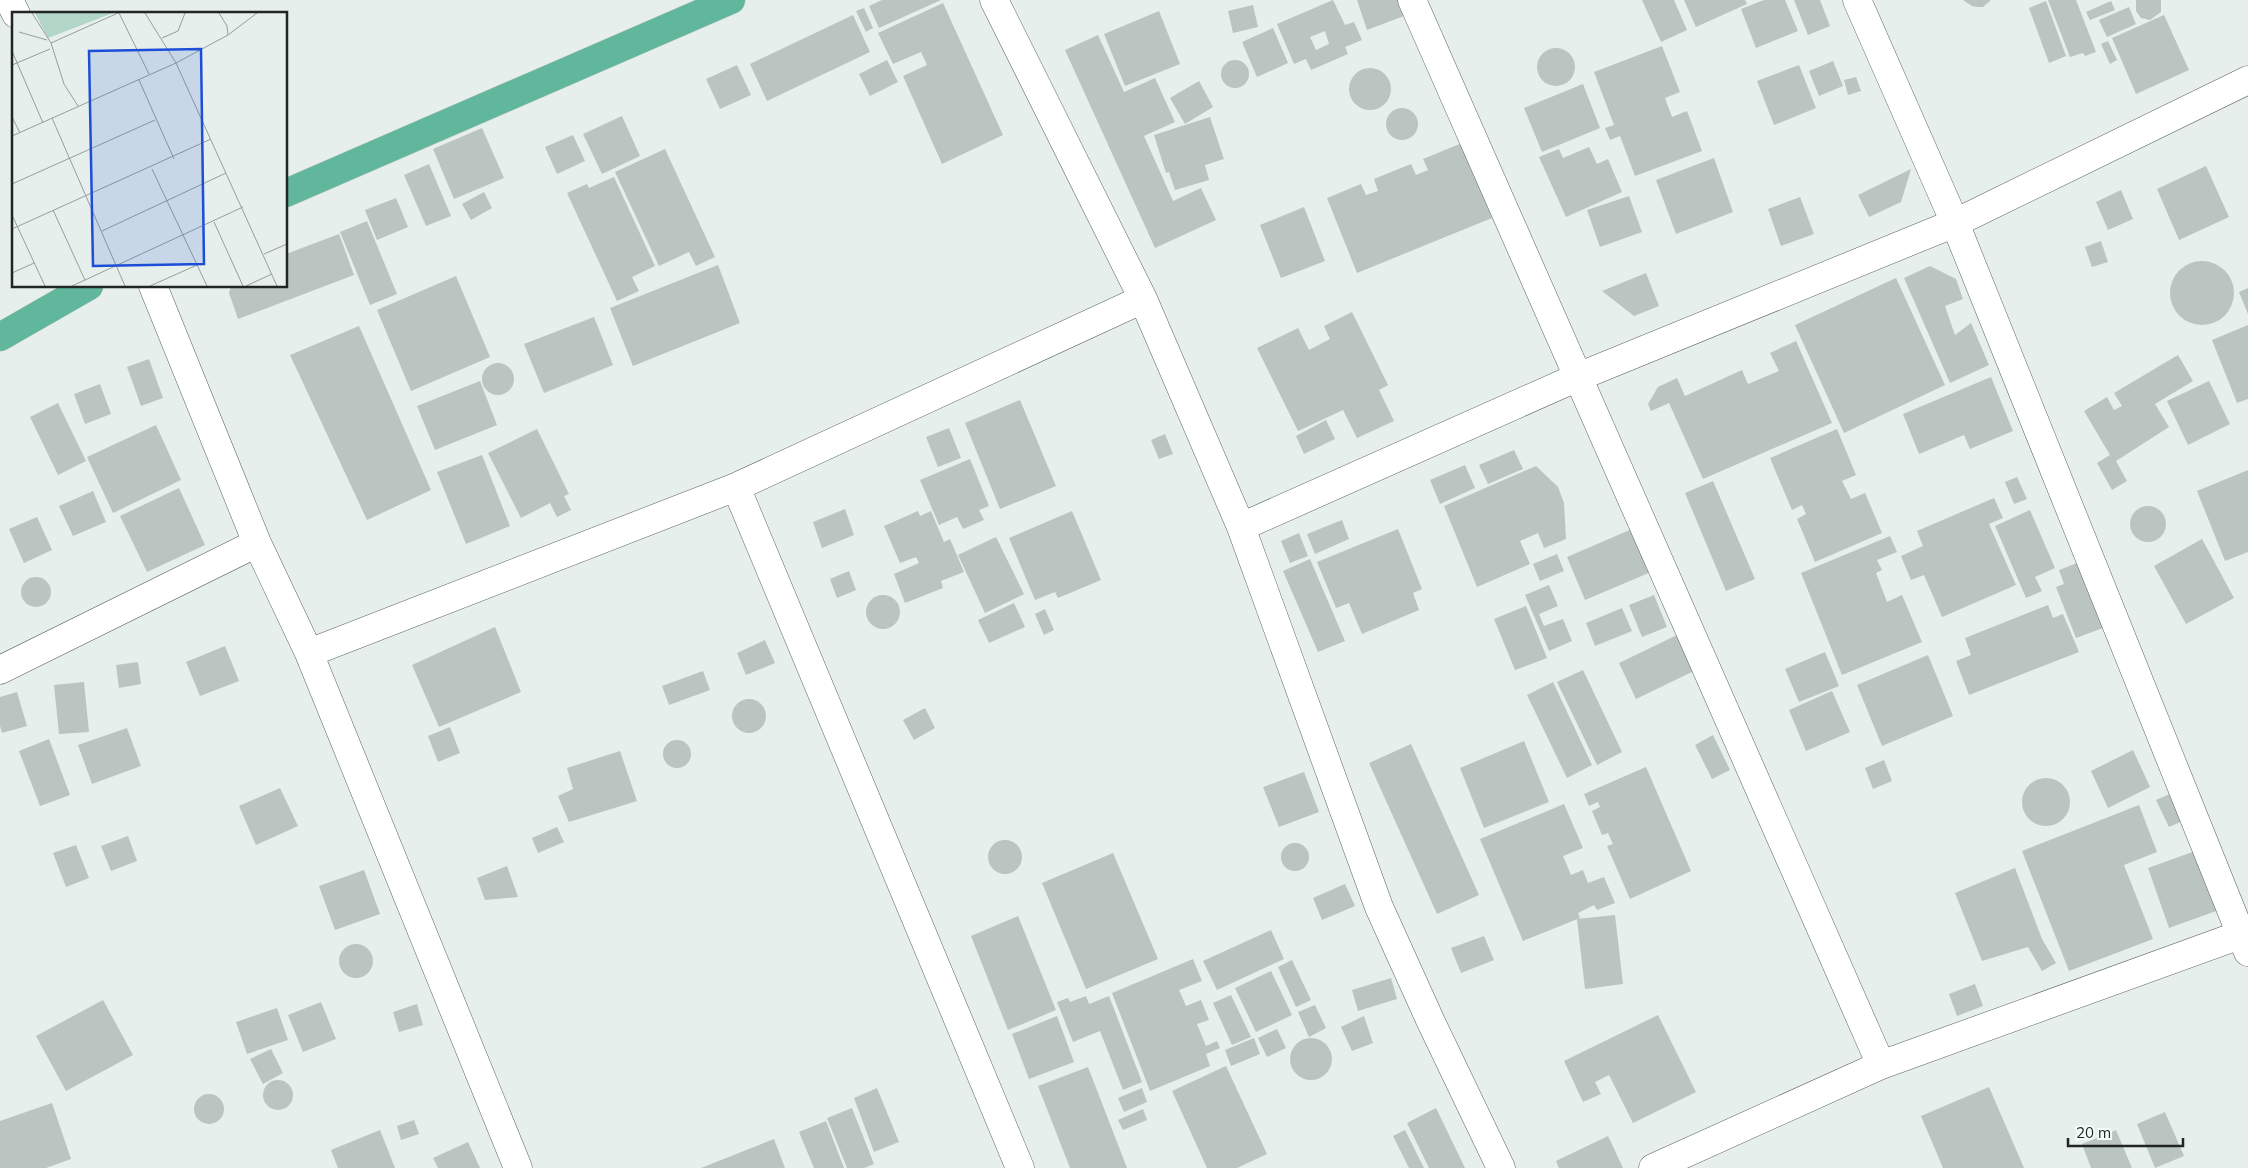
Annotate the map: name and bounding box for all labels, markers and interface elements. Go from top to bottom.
inset map [12,12,288,288]
scale bar [2068,1116,2183,1148]
text: 20 m [2076,1123,2111,1142]

